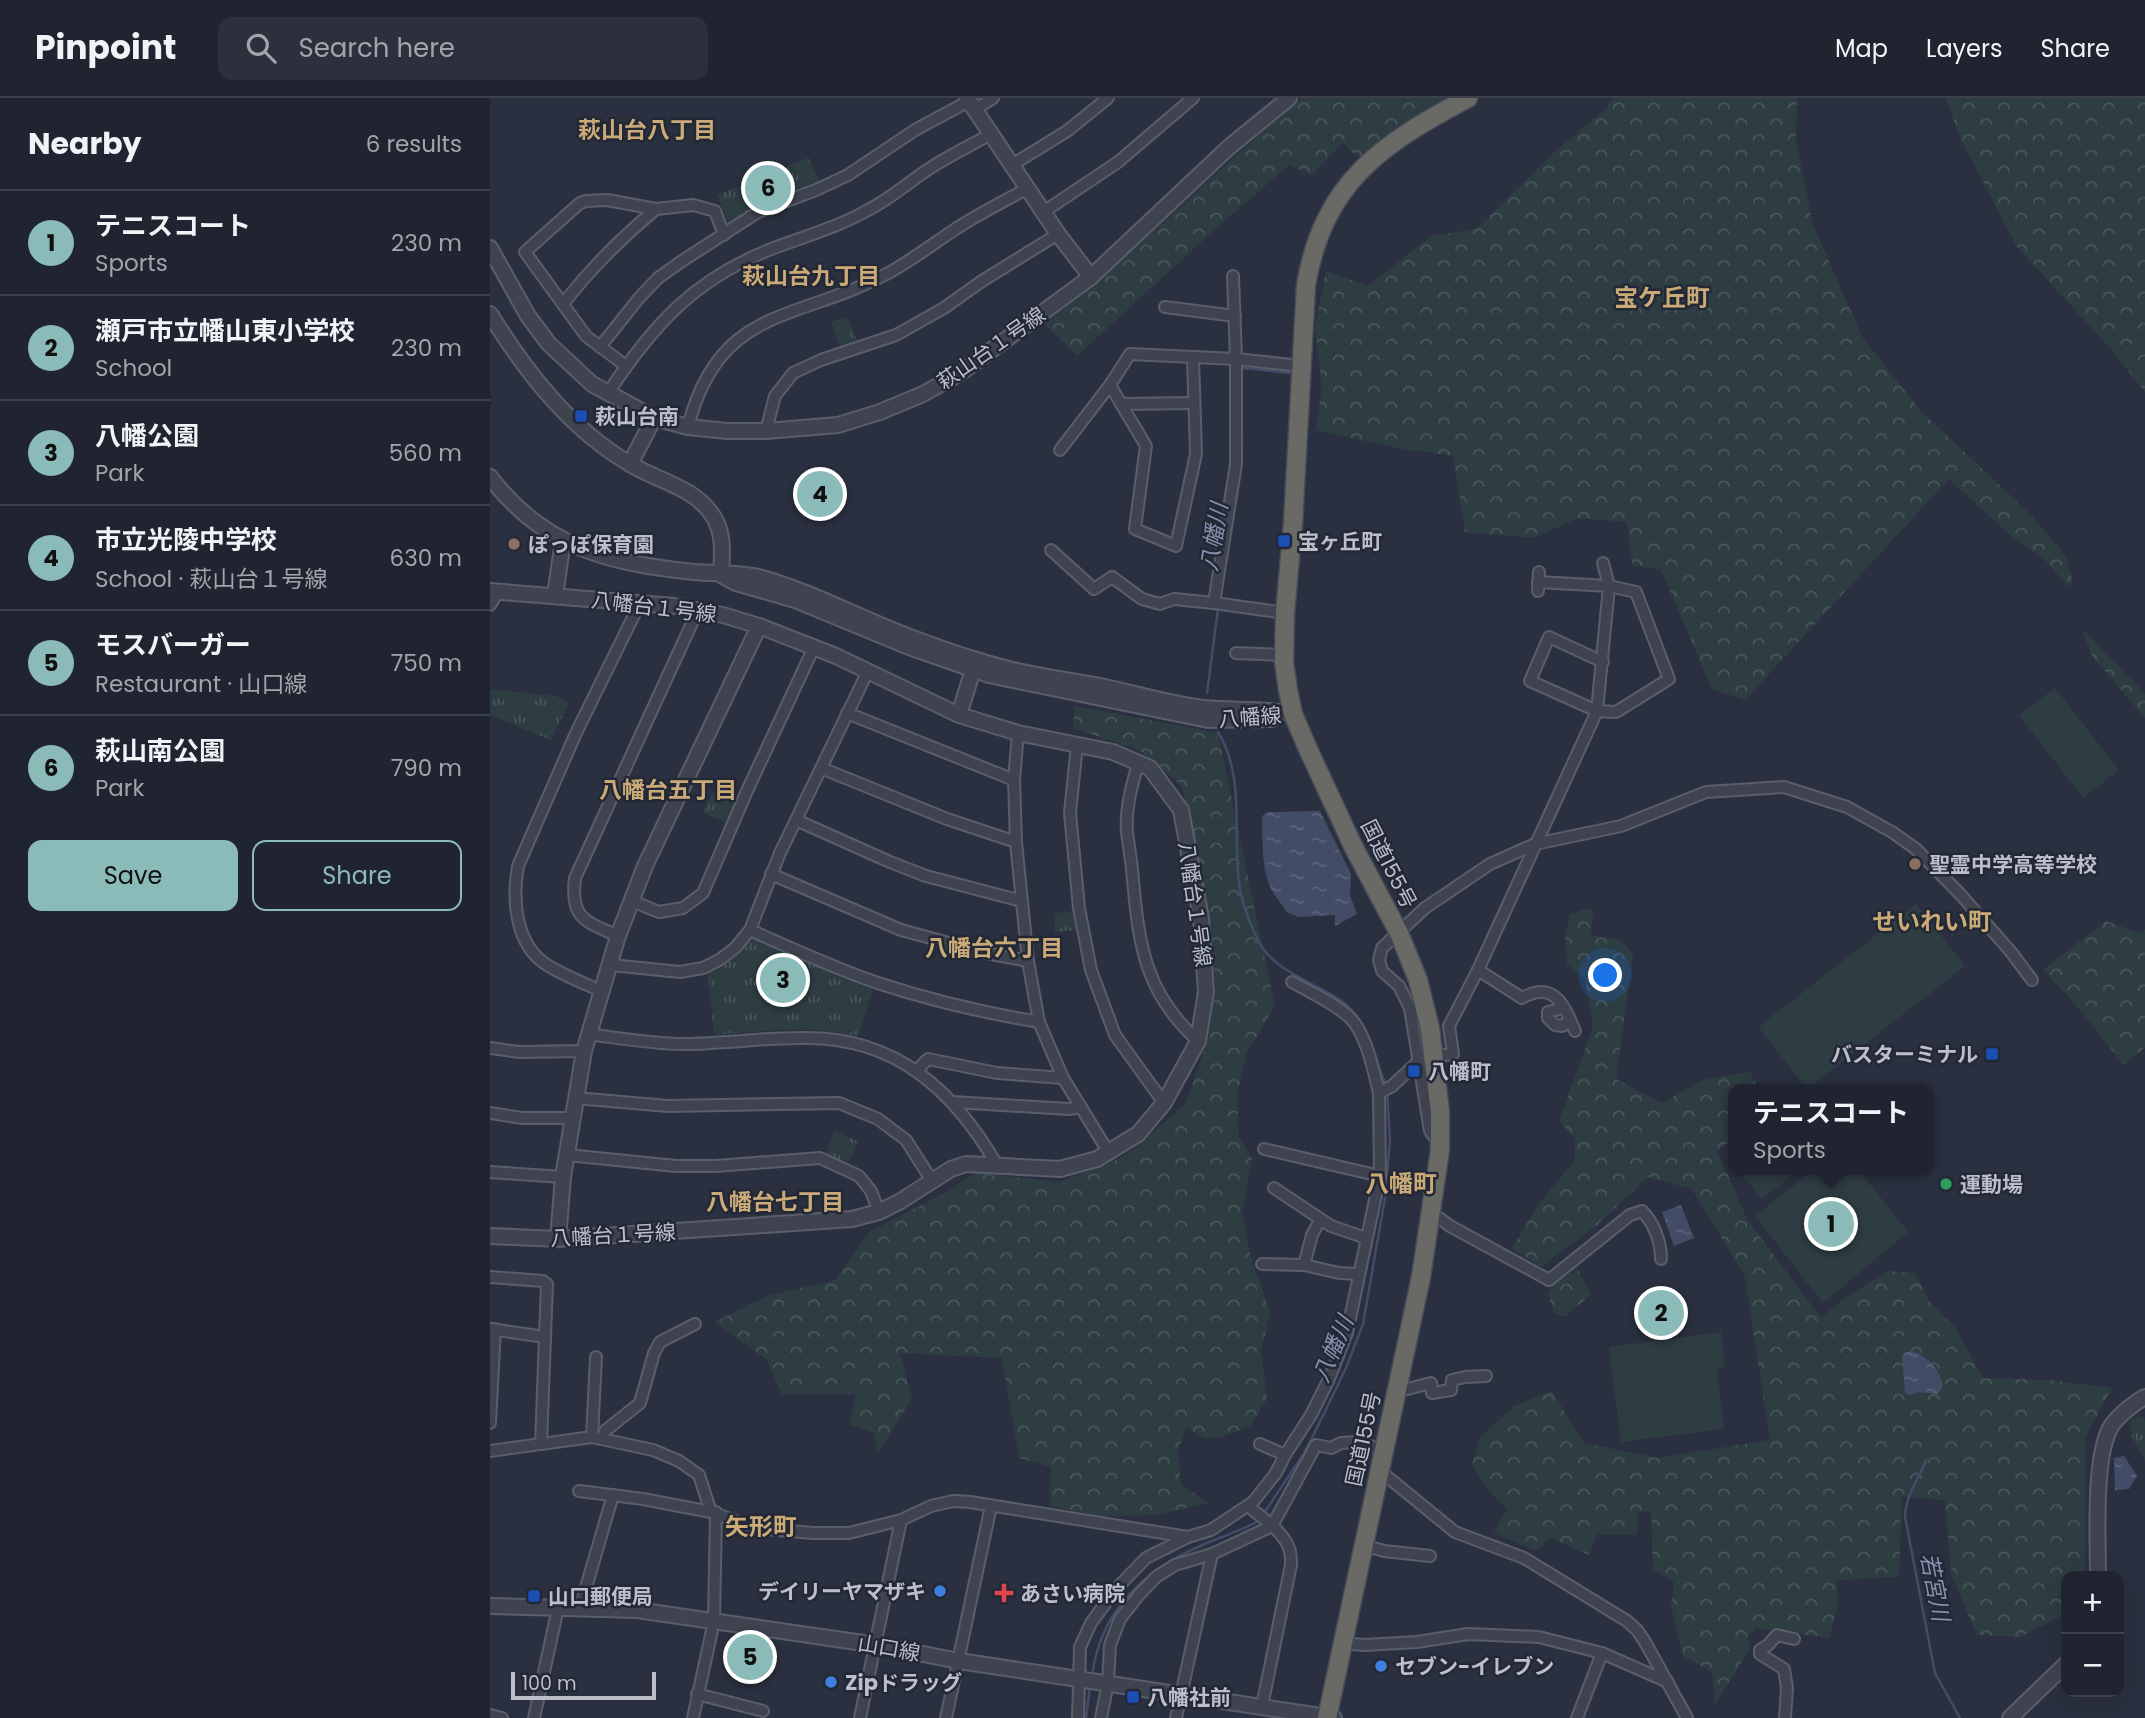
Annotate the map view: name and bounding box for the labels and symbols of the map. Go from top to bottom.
district label: 萩山台八丁目 [578,114,716,146]
pin: 6 [745,162,791,214]
district label: 萩山台九丁目 [742,260,880,292]
district label: 宝ケ丘町 [1614,281,1710,314]
street label: 萩山台１号線 [931,300,1051,396]
place label: 萩山台南 [595,402,679,431]
marker: 萩山台南 [573,408,589,424]
pin: 4 [797,468,843,520]
water label: 八幡川 [1193,497,1236,574]
place label: 宝ヶ丘町 [1298,527,1382,556]
place label: ぽっぽ保育園 [528,530,654,559]
marker: 宝ヶ丘町 [1276,533,1292,549]
marker: ぽっぽ保育園 [506,536,522,552]
street label: 八幡台１号線 [590,585,718,629]
street label: 八幡線 [1218,700,1282,734]
district label: 八幡台五丁目 [599,774,737,806]
street label: 国道155号 [1354,815,1424,913]
street label: 八幡台１号線 [1172,840,1218,968]
place label: 聖霊中学高等学校 [1929,850,2097,879]
marker: 聖霊中学高等学校 [1907,856,1923,872]
district label: せいれい町 [1872,905,1992,938]
district label: 八幡台六丁目 [925,932,1063,964]
pin: 3 [760,954,806,1006]
your location [1588,958,1622,992]
place label: バスターミナル [1831,1040,1978,1069]
marker: バスターミナル [1984,1046,2000,1062]
place label: 八幡町 [1428,1057,1491,1086]
marker: 八幡町 [1406,1063,1422,1079]
district label: 八幡町 [1365,1167,1437,1200]
place label: 運動場 [1960,1170,2023,1199]
marker: 運動場 [1938,1176,1954,1192]
district label: 八幡台七丁目 [706,1186,844,1218]
pin: 1 [1808,1198,1854,1250]
street label: 八幡台１号線 [549,1217,677,1253]
pin: 2 [1638,1287,1684,1339]
water label: 八幡川 [1305,1308,1362,1387]
street label: 国道155号 [1339,1389,1387,1489]
district label: 矢形町 [725,1510,797,1543]
water label: 若宮川 [1913,1550,1958,1627]
place label: デイリーヤマザキ [758,1577,926,1606]
place label: あさい病院 [1020,1579,1125,1608]
place label: 山口郵便局 [548,1582,653,1611]
marker: デイリーヤマザキ [932,1583,948,1599]
marker: あさい病院 [994,1583,1014,1603]
marker: 山口郵便局 [526,1588,542,1604]
street label: 山口線 [855,1628,923,1668]
pin: 5 [727,1631,773,1683]
place label: セブン-イレブン [1395,1652,1554,1681]
marker: セブン-イレブン [1373,1658,1389,1674]
place label: Zipドラッグ [845,1668,962,1697]
scale bar [511,1669,656,1701]
marker: Zipドラッグ [823,1674,839,1690]
place label: 八幡社前 [1147,1683,1231,1712]
marker: 八幡社前 [1125,1689,1141,1705]

